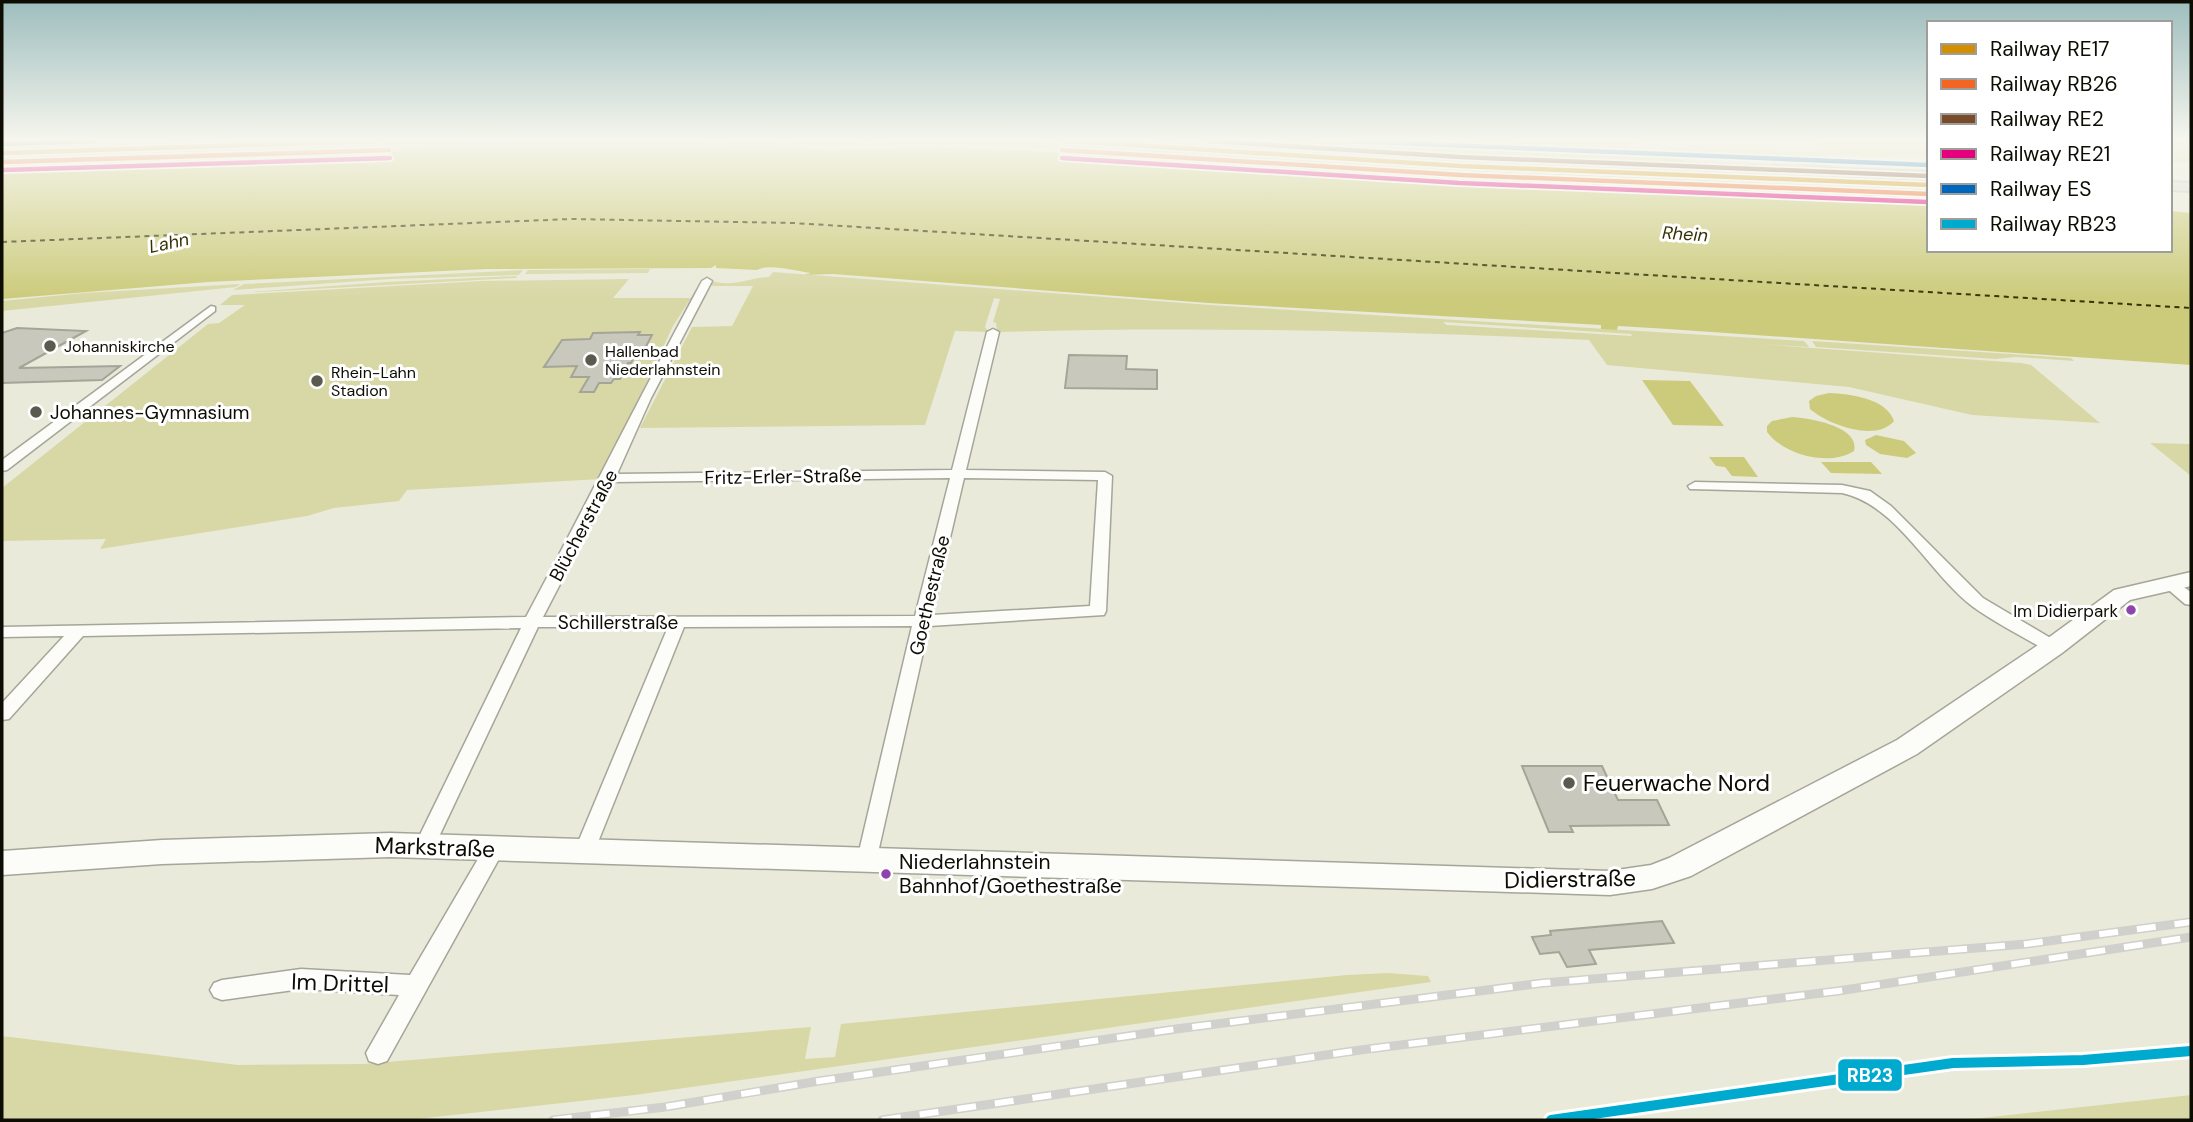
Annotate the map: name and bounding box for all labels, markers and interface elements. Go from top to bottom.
legend [1927,21,2172,252]
text: Railway RE17 [1990,35,2109,63]
text: Railway RB26 [1990,70,2118,98]
text: Railway RE2 [1990,105,2104,133]
text: Railway RE21 [1990,140,2110,168]
text: Railway ES [1990,175,2091,203]
text: Railway RB23 [1990,210,2117,238]
water label: Rhein [1661,220,1709,248]
water label: Lahn [147,227,191,259]
place label: Johanniskirche [64,336,175,357]
marker: Johanniskirche [42,338,58,354]
place label: Hallenbad Niederlahnstein [605,341,721,380]
marker: Hallenbad Niederlahnstein [583,352,599,368]
place label: Rhein-Lahn Stadion [331,362,416,401]
marker: Rhein-Lahn Stadion [309,373,325,389]
place label: Johannes-Gymnasium [50,400,250,425]
marker: Johannes-Gymnasium [28,404,44,420]
street label: Fritz-Erler-Straße [704,463,862,490]
street label: Blücherstraße [543,465,623,586]
street label: Goethestraße [904,533,955,658]
place label: Im Didierpark [2013,600,2118,622]
marker: Im Didierpark [2124,603,2138,617]
street label: Schillerstraße [558,610,678,635]
place label: Feuerwache Nord [1583,768,1770,798]
marker: Feuerwache Nord [1561,775,1577,791]
street label: Markstraße [374,830,496,864]
place label: Niederlahnstein Bahnhof/Goethestraße [899,848,1122,900]
street label: Didierstraße [1504,863,1636,895]
marker: Niederlahnstein Bahnhof/Goethestraße [879,867,893,881]
street label: Im Drittel [291,966,389,1000]
line badge: RB23 [1837,1058,1903,1092]
text: RB23 [1847,1063,1893,1088]

